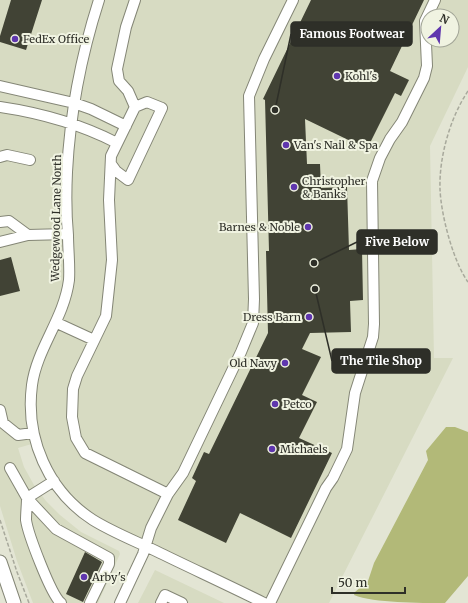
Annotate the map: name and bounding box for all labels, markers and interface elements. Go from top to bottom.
north arrow [420,8,460,48]
text: N [437,11,452,27]
callout: Famous Footwear [291,22,412,46]
text: Famous Footwear [299,26,405,41]
place label: FedEx Office [23,32,90,46]
marker: FedEx Office [10,34,20,44]
place label: Kohl's [345,69,377,83]
marker: Kohl's [332,71,342,81]
place label: Van's Nail & Spa [293,138,378,152]
marker: Van's Nail & Spa [281,140,291,150]
street label: Wedgewood Lane North [48,154,64,283]
place label: Christopher & Banks [302,174,365,201]
marker: Christopher & Banks [289,182,299,192]
place label: Barnes & Noble [219,220,300,234]
marker: Barnes & Noble [303,222,313,232]
callout: Five Below [357,230,437,254]
text: Five Below [365,234,430,249]
place label: Dress Barn [243,310,302,324]
marker: Dress Barn [304,312,314,322]
callout: The Tile Shop [332,349,430,373]
text: The Tile Shop [340,353,422,368]
place label: Old Navy [229,356,278,370]
marker: Old Navy [280,358,290,368]
place label: Petco [283,397,312,411]
marker: Petco [270,399,280,409]
place label: Michaels [280,442,328,456]
marker: Michaels [267,444,277,454]
scale bar [332,569,405,595]
place label: Arby's [91,570,126,584]
marker: Arby's [79,572,89,582]
text: 50 m [338,575,367,590]

